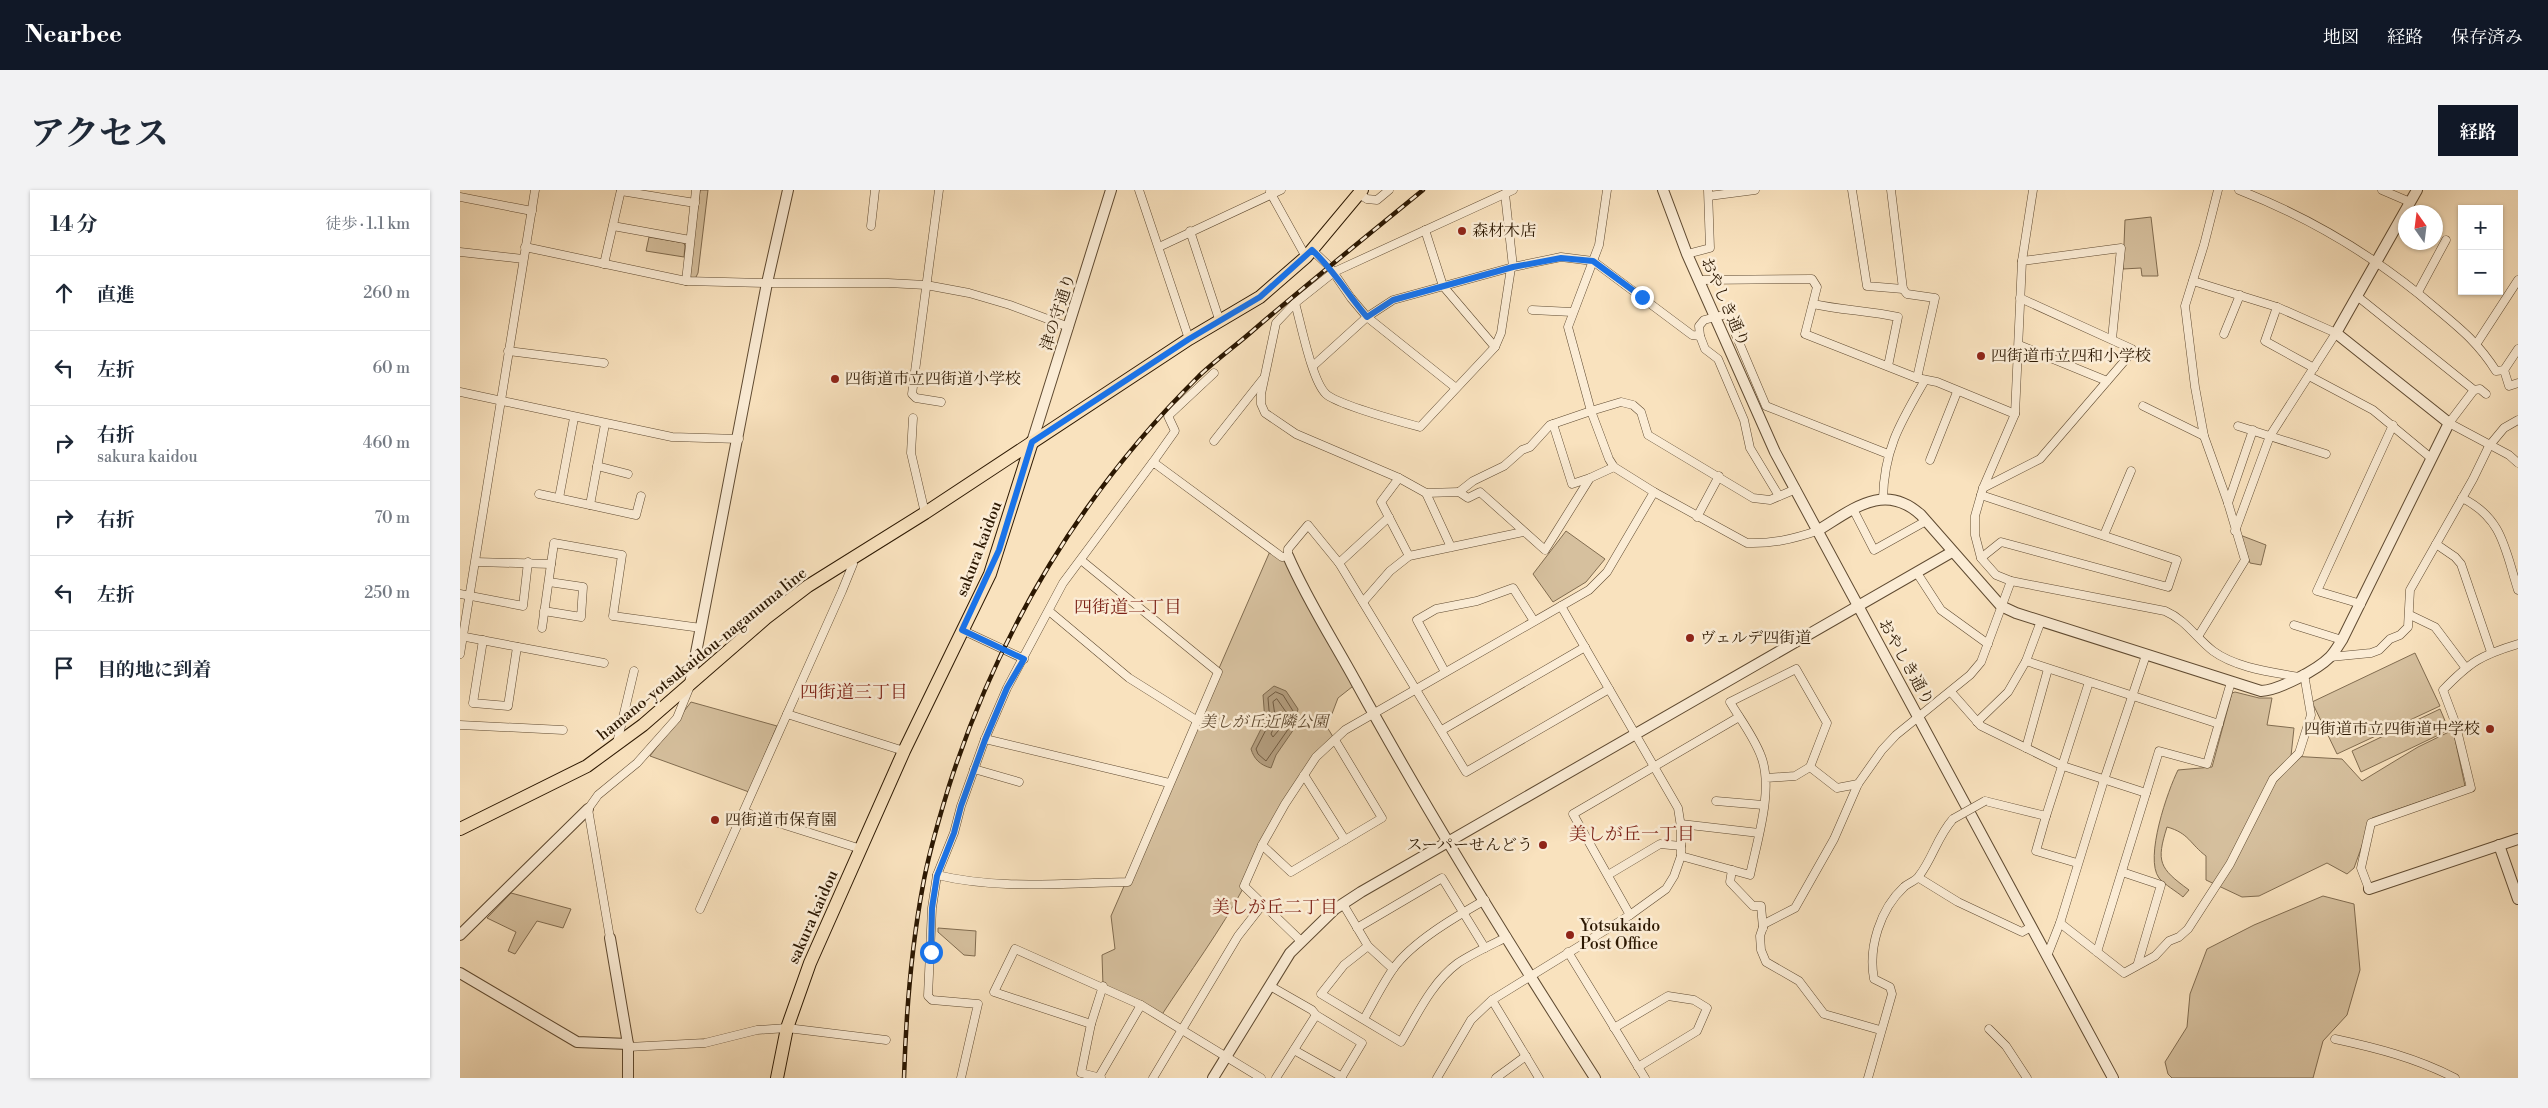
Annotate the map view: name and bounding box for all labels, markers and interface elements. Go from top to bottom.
text: Nearbee [25,20,122,50]
text: 地図 [2323,26,2359,49]
text: 経路 [2387,26,2423,49]
text: 保存済み [2451,26,2523,49]
button: 経路 [2438,105,2518,156]
text: アクセス [30,113,169,156]
north arrow [2398,205,2443,250]
map controls [2458,205,2503,295]
button: + [2458,205,2503,250]
text: 14 分 [50,212,98,238]
text: 徒歩 · 1.1 km [325,214,410,234]
place label: 森材木店 [1472,221,1536,241]
marker: 森材木店 [1456,225,1468,237]
button: − [2458,250,2503,295]
street label: おやしき通り [1696,254,1754,350]
street label: 津の守通り [1036,271,1080,353]
icon: ahead [50,279,78,307]
text: 直進 [97,283,135,307]
text: 260 m [363,283,410,303]
route end [1631,286,1654,309]
place label: 四街道市立四和小学校 [1991,346,2151,366]
marker: 四街道市立四和小学校 [1975,350,1987,362]
icon: left [50,354,78,382]
text: 左折 [97,358,135,382]
text: 60 m [372,358,410,378]
place label: 四街道市立四街道小学校 [845,369,1021,389]
marker: 四街道市立四街道小学校 [829,373,841,385]
text: 右折 [97,423,135,447]
icon: right [50,429,78,457]
text: 460 m [363,433,410,453]
text: sakura kaidou [97,447,198,467]
street label: sakura kaidou [952,498,1006,600]
icon: right [50,504,78,532]
text: 右折 [97,508,135,532]
text: 70 m [374,508,410,528]
street label: hamano-yotsukaidou-naganuma line [593,563,811,745]
icon: left [50,579,78,607]
text: 左折 [97,583,135,607]
text: 250 m [364,583,410,603]
district label: 四街道二丁目 [1074,596,1182,619]
street label: おやしき通り [1874,615,1938,709]
place label: ヴェルデ四街道 [1700,628,1811,648]
marker: ヴェルデ四街道 [1684,632,1696,644]
icon: arrive [50,654,78,682]
text: 目的地に到着 [97,658,211,682]
district label: 四街道三丁目 [800,681,908,704]
park label: 美しが丘近隣公園 [1200,712,1331,732]
place label: 四街道市立四街道中学校 [2304,719,2480,739]
marker: 四街道市立四街道中学校 [2484,723,2496,735]
place label: 四街道市保育園 [725,810,837,830]
marker: 四街道市保育園 [709,814,721,826]
district label: 美しが丘一丁目 [1569,823,1695,846]
place label: スーパーせんどう [1407,835,1533,855]
marker: スーパーせんどう [1537,839,1549,851]
street label: sakura kaidou [783,867,843,967]
district label: 美しが丘二丁目 [1212,896,1338,919]
place label: Yotsukaido Post Office [1579,916,1660,954]
marker: Yotsukaido Post Office [1564,929,1576,941]
route start [920,941,943,964]

